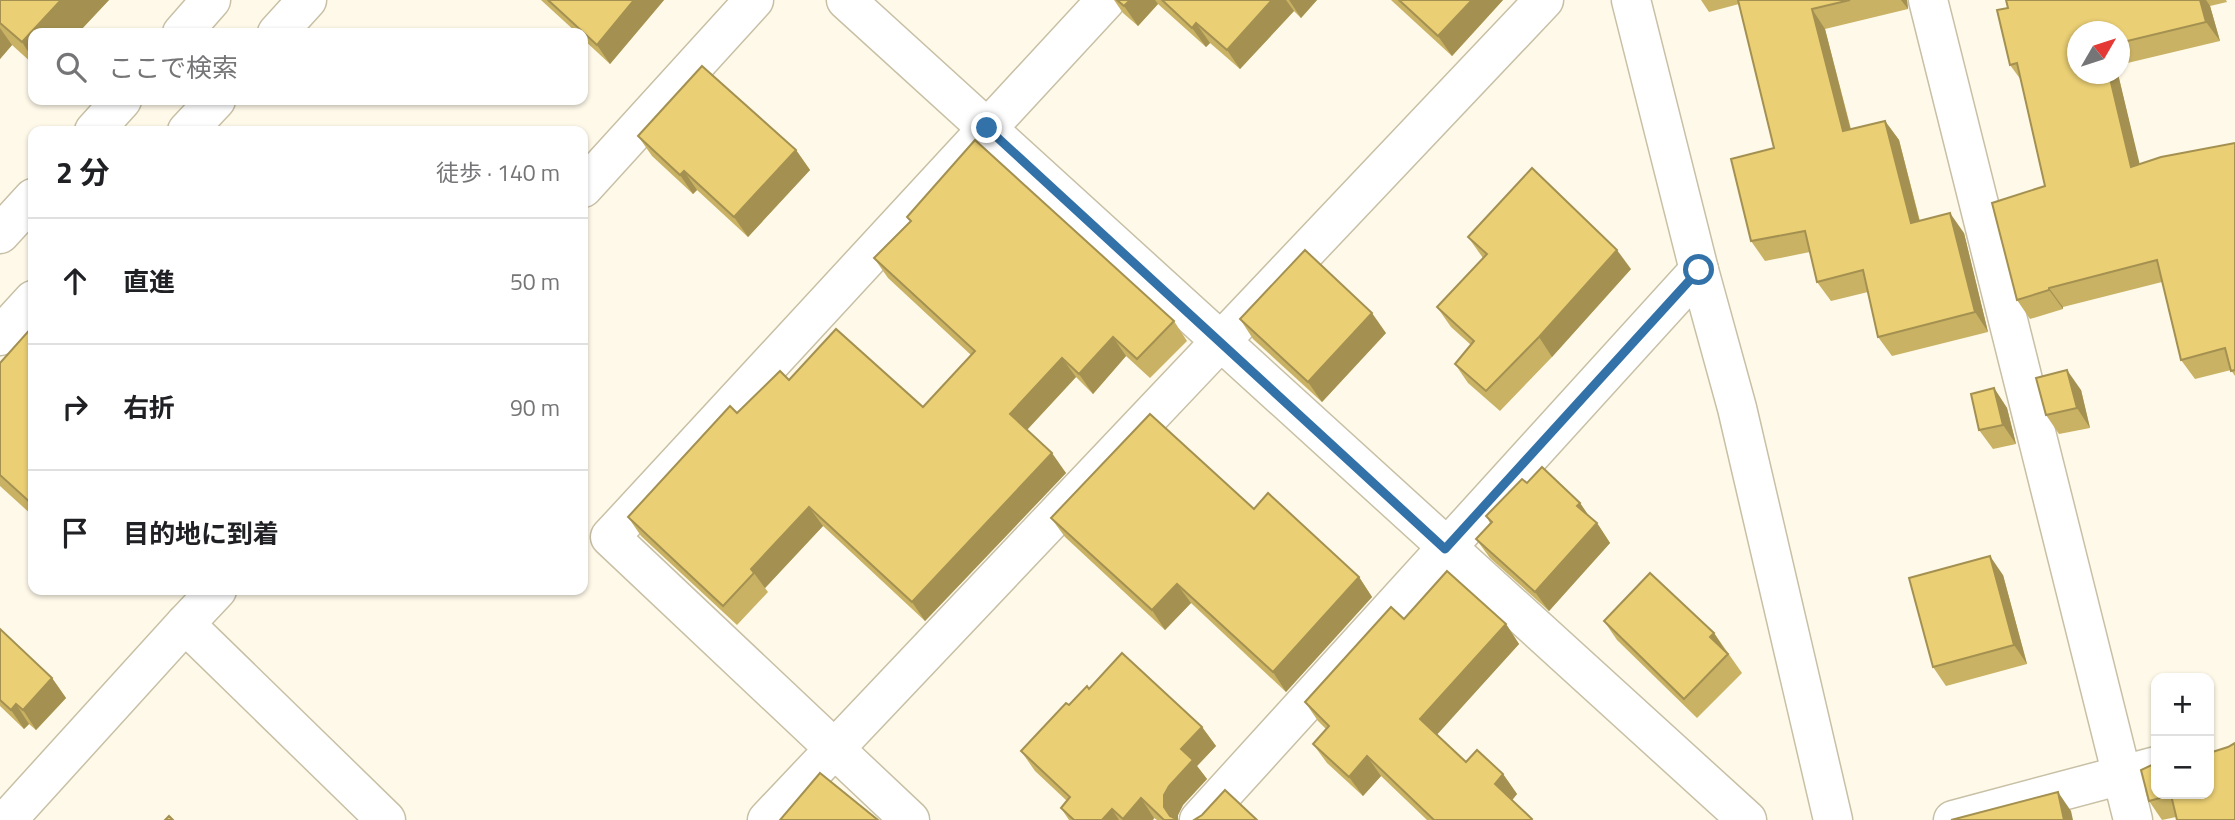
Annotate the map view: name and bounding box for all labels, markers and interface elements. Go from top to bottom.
north arrow [2067,21,2130,84]
search box [28,28,588,105]
icon: search [52,48,90,86]
text: ここで検索 [108,48,238,87]
route end [971,112,1002,143]
text: 2 分 [56,149,109,195]
text: 徒歩 · 140 m [436,155,560,190]
route start [1683,254,1714,285]
icon: ahead [56,262,94,300]
text: 直進 [123,262,175,301]
text: 50 m [510,264,560,299]
icon: right [56,388,94,426]
text: 右折 [123,388,175,427]
text: 90 m [510,390,560,425]
icon: arrive [56,514,94,552]
text: 目的地に到着 [123,514,279,553]
map controls [2151,673,2214,799]
button: + [2151,673,2214,736]
button: − [2151,736,2214,799]

